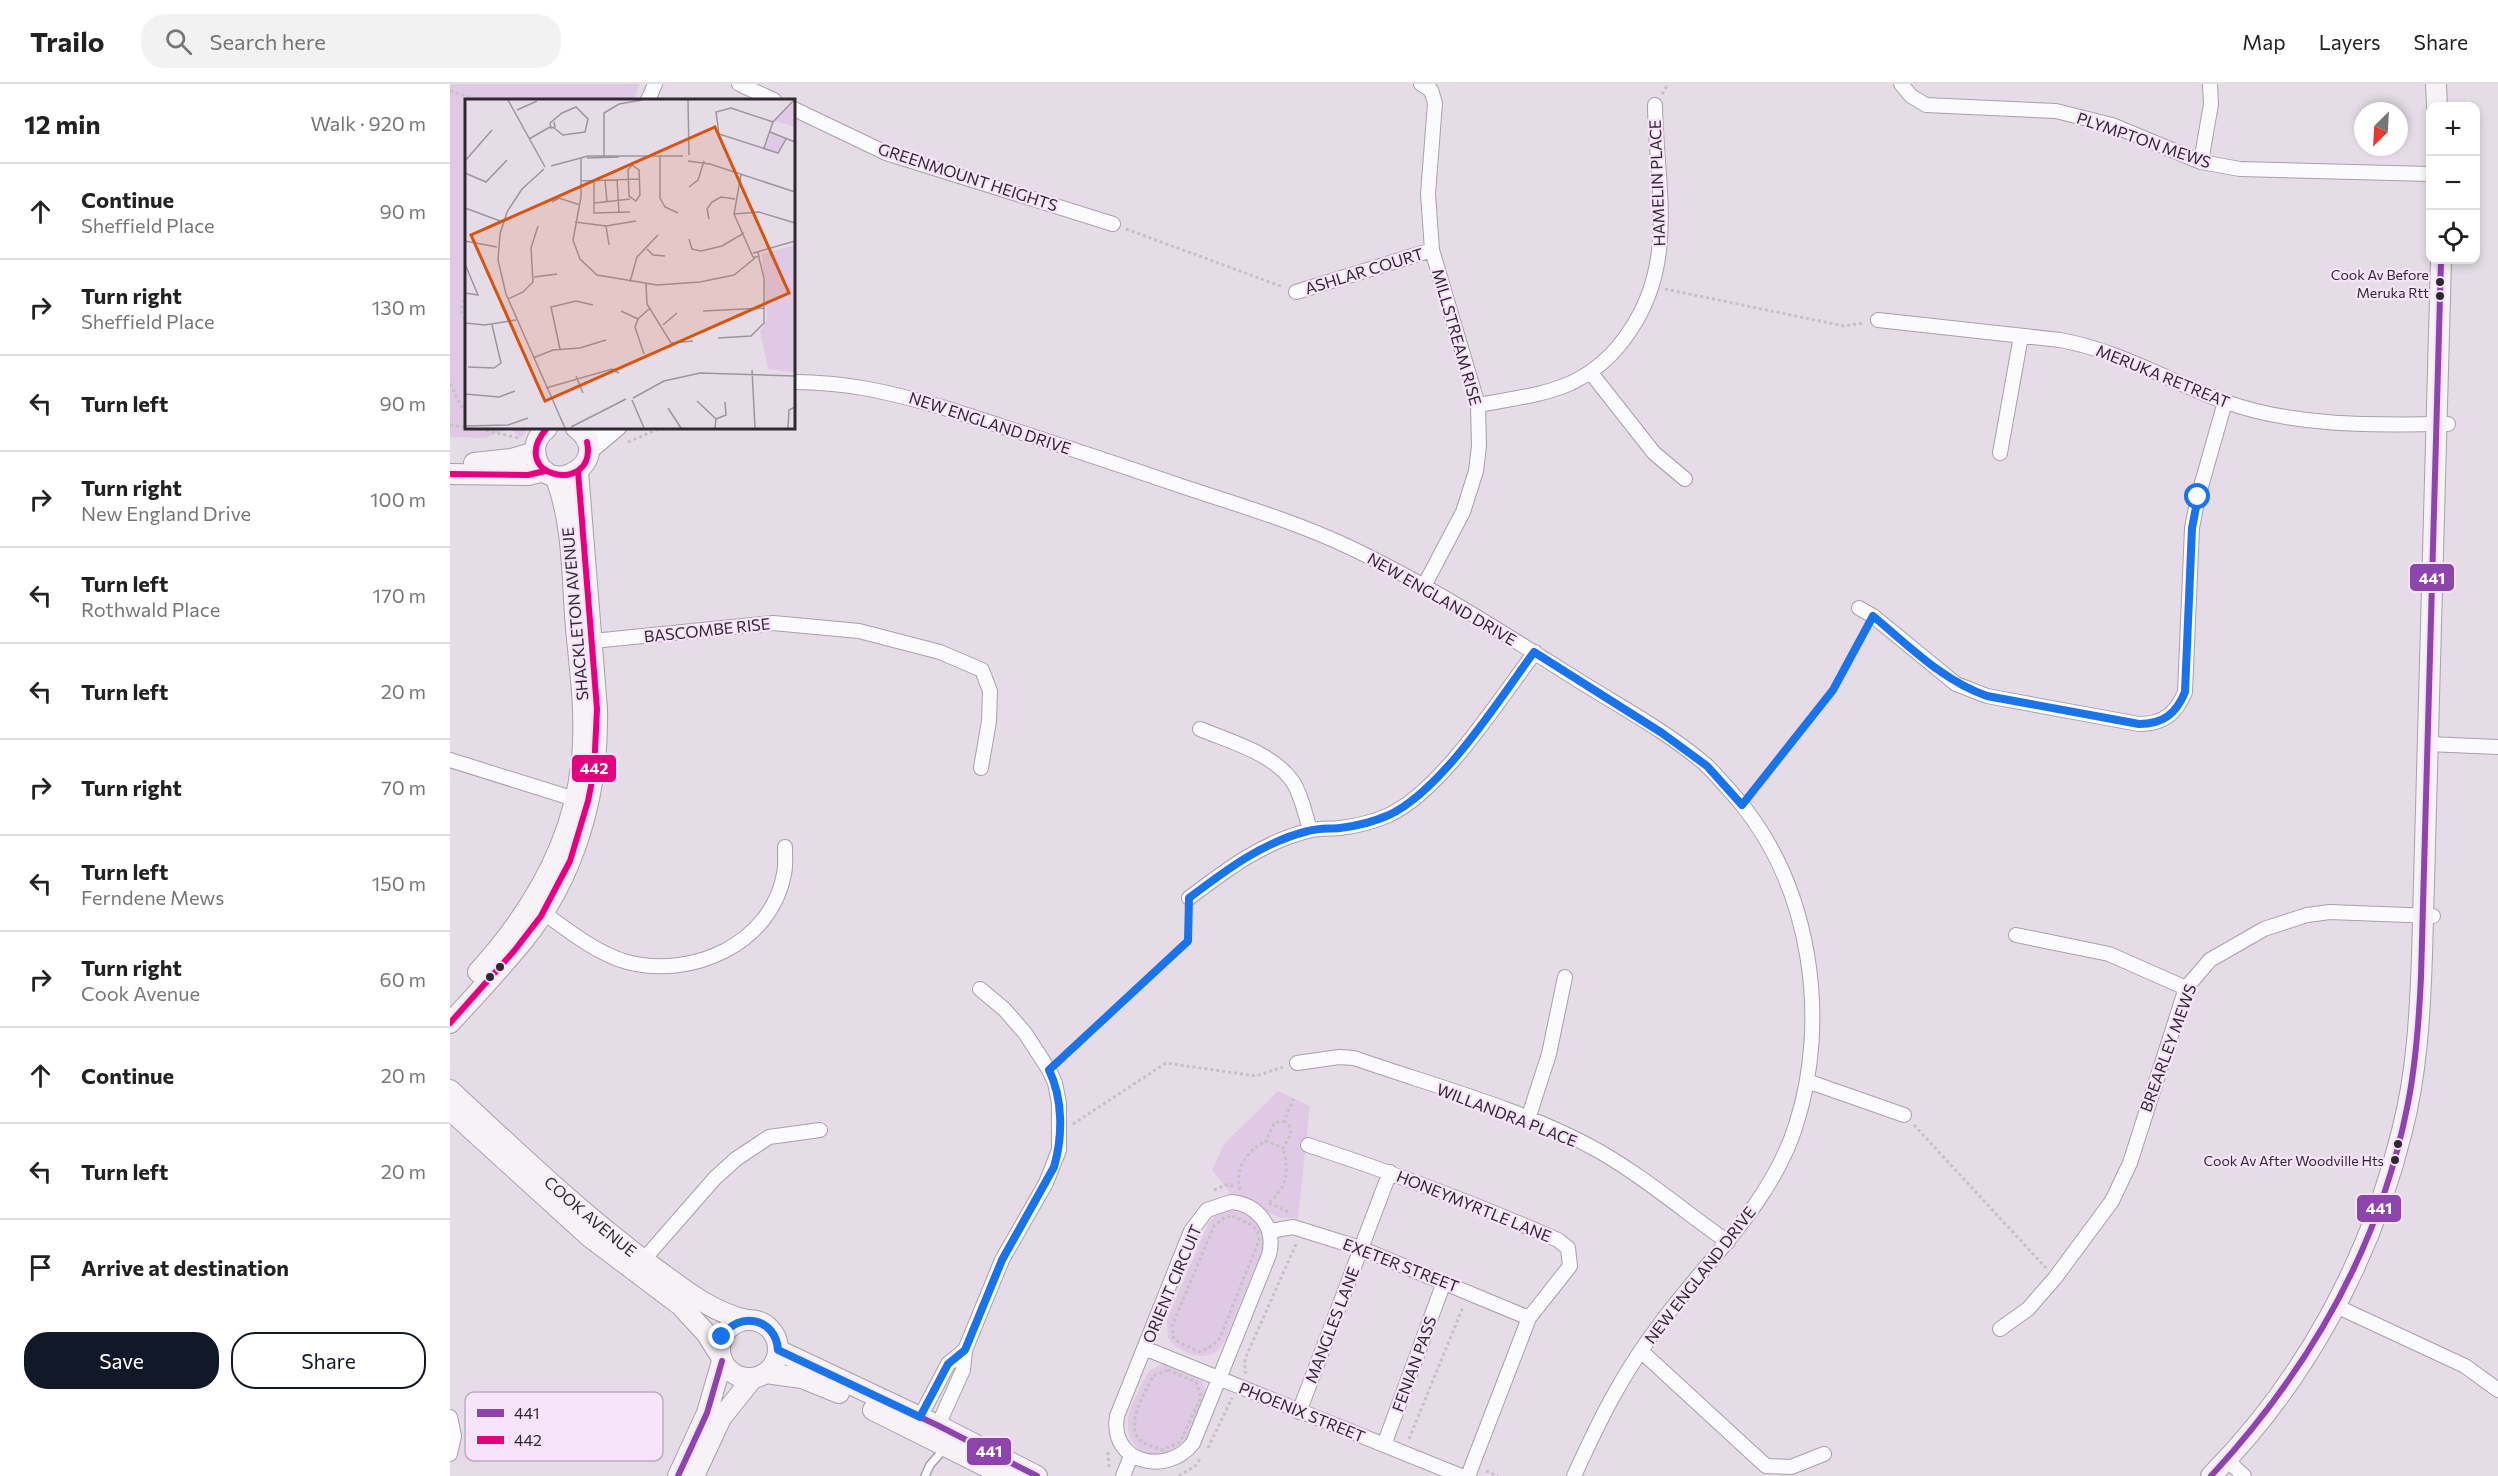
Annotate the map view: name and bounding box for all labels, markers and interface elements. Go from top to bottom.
search box [141,14,561,68]
text: Trailo [30,24,105,58]
icon: search [162,25,195,58]
text: Search here [210,28,326,55]
text: Map [2242,29,2286,54]
text: Layers [2319,29,2381,54]
text: Share [2414,29,2468,54]
inset map [465,99,795,429]
north arrow [2354,102,2408,156]
map controls [2426,102,2480,264]
button: + [2426,102,2480,156]
text: 12 min [24,108,101,139]
street label: PLYMPTON MEWS [2075,108,2214,171]
text: Walk · 920 m [310,111,426,135]
street label: HAMELIN PLACE [1645,119,1668,247]
street label: GREENMOUNT HEIGHTS [876,138,1060,215]
button: − [2426,156,2480,210]
text: Continue [81,186,174,213]
icon: ahead [24,195,57,228]
text: 90 m [380,199,426,223]
button: locate [2426,210,2480,264]
text: Sheffield Place [81,213,215,237]
street label: ASHLAR COURT [1302,243,1425,298]
street label: MILLSTREAM RISE [1429,266,1486,407]
place label: Cook Av Before Meruka Rtt [2331,266,2429,301]
marker: Cook Av Before Meruka Rtt [2434,276,2446,288]
text: Turn right [81,282,182,309]
unlabelled marker [2434,290,2446,302]
icon: right [24,291,57,324]
text: 130 m [372,295,426,319]
text: Sheffield Place [81,309,215,333]
street label: MERUKA RETREAT [2094,340,2233,411]
icon: left [24,387,57,420]
street label: NEW ENGLAND DRIVE [907,387,1073,458]
text: Turn left [81,390,168,417]
text: 90 m [380,391,426,415]
text: Turn right [81,474,182,501]
icon: right [24,483,57,516]
route start [2184,483,2210,509]
text: 100 m [370,487,426,511]
text: New England Drive [81,501,251,525]
street label: SHACKLETON AVENUE [557,527,592,701]
street label: NEW ENGLAND DRIVE [1364,548,1520,649]
line badge: 441 [2409,563,2455,592]
text: 441 [2419,568,2445,587]
text: Turn left [81,570,168,597]
icon: left [24,579,57,612]
text: 170 m [373,583,426,607]
text: Rothwald Place [81,597,220,621]
street label: BASCOMBE RISE [643,613,771,646]
icon: left [24,675,57,708]
text: Turn left [81,678,168,705]
text: 20 m [381,679,426,703]
line badge: 442 [571,754,617,783]
text: 442 [580,758,608,777]
icon: right [24,771,57,804]
text: Turn right [81,774,182,801]
text: 70 m [381,775,426,799]
text: Turn left [81,858,168,885]
icon: left [24,867,57,900]
text: 150 m [372,871,426,895]
text: Ferndene Mews [81,885,224,909]
text: Turn right [81,954,182,981]
unlabelled marker [494,961,506,973]
icon: right [24,963,57,996]
text: 60 m [380,967,426,991]
unlabelled marker [484,971,496,983]
text: Cook Avenue [81,981,200,1005]
street label: BREARLEY MEWS [2136,981,2199,1114]
icon: ahead [24,1059,57,1092]
text: Continue [81,1062,174,1089]
text: 20 m [381,1063,426,1087]
street label: WILLANDRA PLACE [1434,1079,1580,1150]
unlabelled marker [2392,1138,2404,1150]
place label: Cook Av After Woodville Hts [2204,1152,2384,1169]
marker: Cook Av After Woodville Hts [2389,1154,2401,1166]
icon: left [24,1155,57,1188]
text: Turn left [81,1158,168,1185]
text: 20 m [381,1159,426,1183]
street label: HONEYMYRTLE LANE [1394,1166,1554,1245]
street label: COOK AVENUE [541,1172,641,1260]
line badge: 441 [2356,1194,2402,1223]
text: 441 [2366,1198,2392,1217]
street label: NEW ENGLAND DRIVE [1640,1202,1759,1347]
street label: ORIENT CIRCUIT [1138,1222,1205,1346]
street label: EXETER STREET [1340,1234,1462,1295]
icon: arrive [24,1251,57,1284]
text: Arrive at destination [81,1254,289,1281]
street label: MANGLES LANE [1301,1264,1362,1386]
street label: FENIAN PASS [1387,1313,1440,1414]
route end [708,1323,734,1349]
button: Save [24,1332,219,1389]
button: Share [231,1332,426,1389]
street label: PHOENIX STREET [1236,1378,1368,1446]
legend [465,1392,663,1461]
text: 441 [514,1403,540,1422]
text: 442 [514,1430,542,1449]
line badge: 441 [966,1437,1012,1466]
text: 441 [976,1441,1002,1460]

